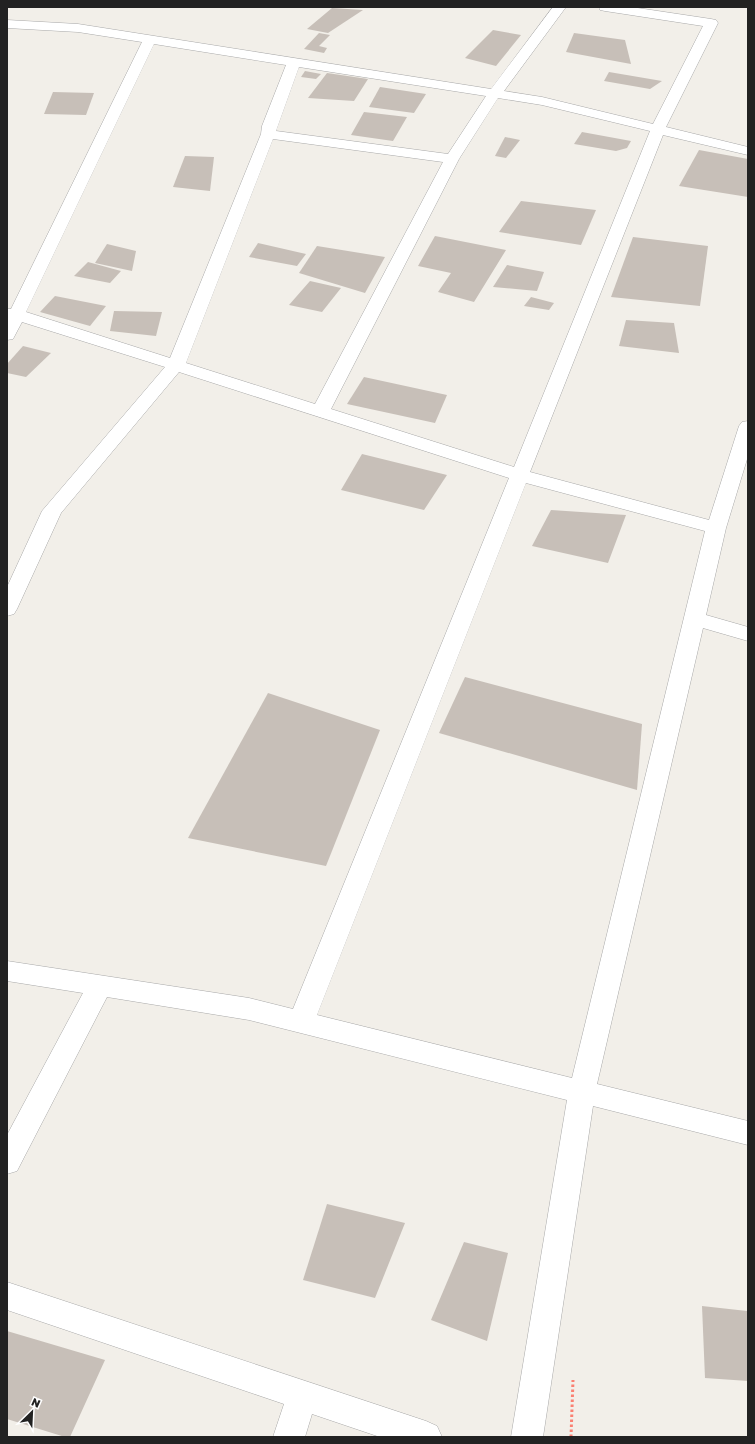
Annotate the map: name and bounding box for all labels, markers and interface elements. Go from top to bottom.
north arrow [12,1392,52,1432]
text: N [30,1395,43,1410]

